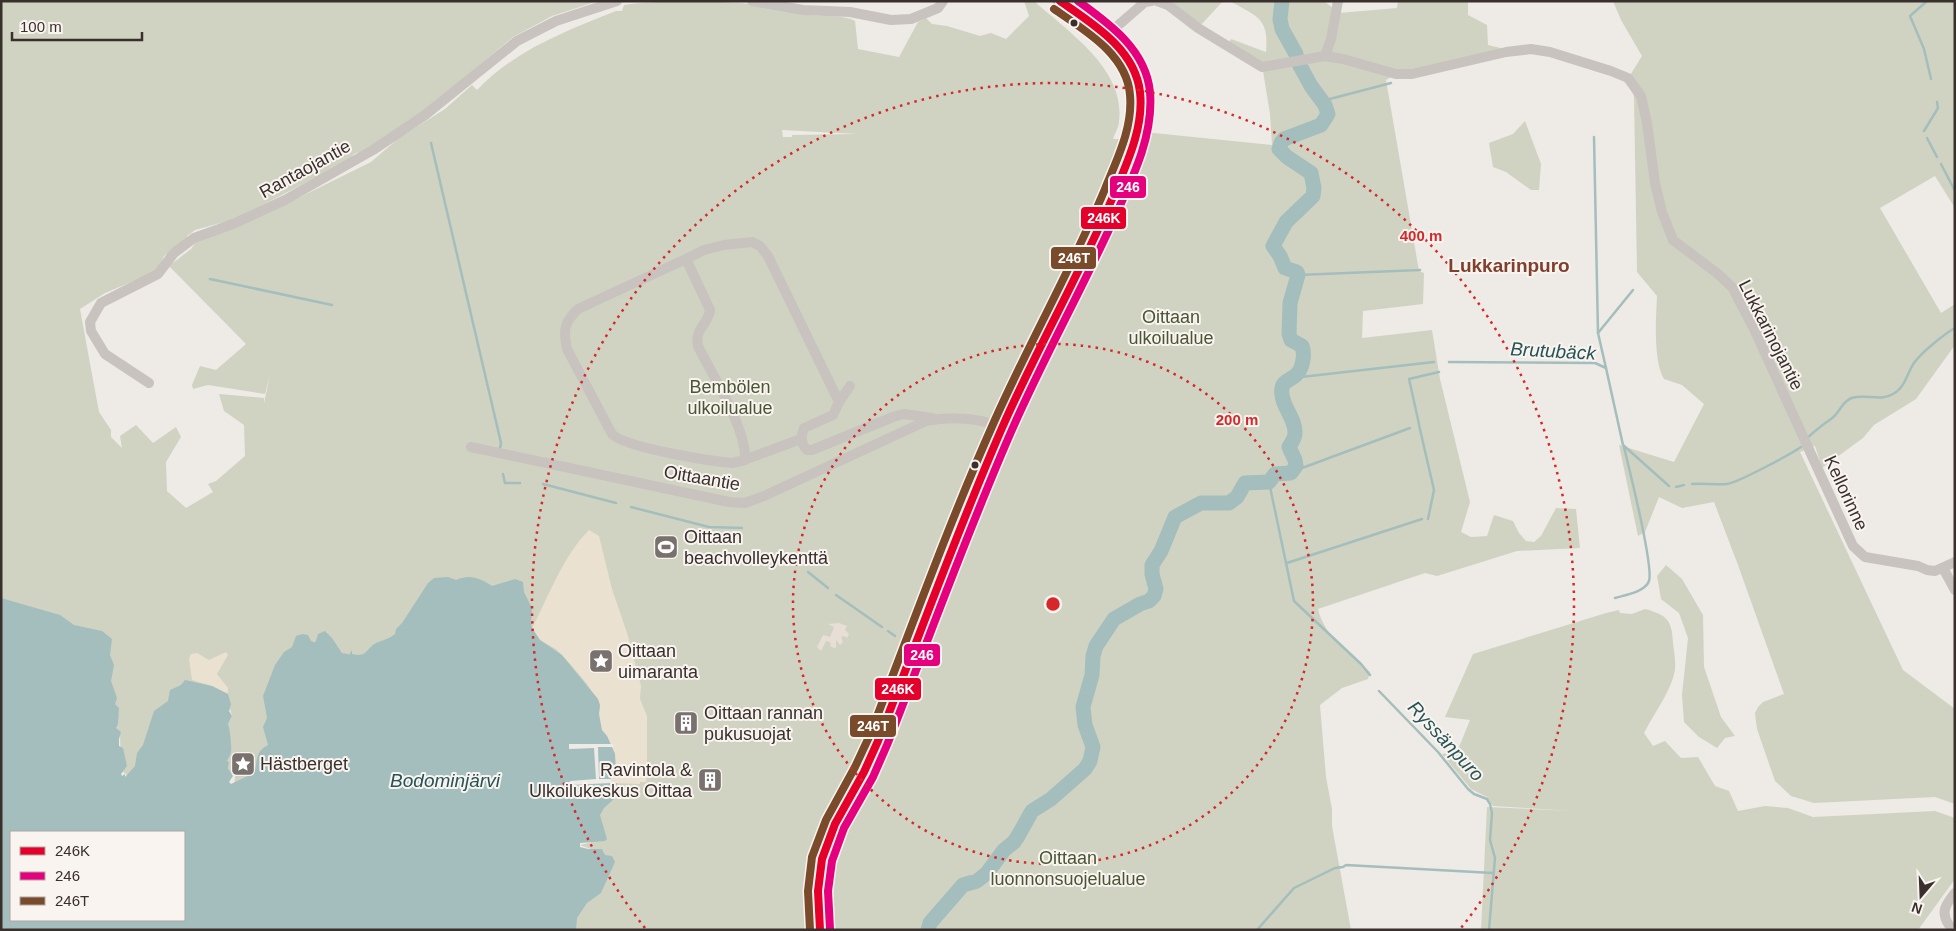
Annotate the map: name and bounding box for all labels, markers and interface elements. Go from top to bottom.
scale bar [12,10,142,42]
text: 100 m [20,18,62,35]
unlabelled marker [1069,18,1079,28]
street label: Rantaojantie [256,136,354,202]
line badge: 246 [1109,175,1147,199]
text: 246 [1116,179,1140,195]
line badge: 246K [1080,206,1127,230]
text: 246K [1087,210,1121,226]
text: 400 m [1400,227,1442,244]
line badge: 246T [1050,246,1097,270]
text: 246T [1058,250,1090,266]
district label: Lukkarinpuro [1448,255,1570,276]
street label: Lukkarinojantie [1735,277,1807,393]
park label: Oittaan ulkoilualue [1128,307,1214,348]
water label: Brutubäck [1510,338,1598,364]
park label: Bembölen ulkoilualue [687,377,773,418]
text: 200 m [1216,411,1258,428]
street label: Kellorinne [1820,452,1872,534]
unlabelled marker [970,460,980,470]
street label: Oittaantie [662,461,742,495]
place label: Oittaan beachvolleykenttä [684,527,829,568]
sports icon: Oittaan beachvolleykenttä [653,534,679,560]
centre of rings [1044,595,1062,613]
place label: Oittaan uimaranta [618,641,699,682]
line badge: 246 [903,643,941,667]
text: 246 [910,647,934,663]
place icon: Oittaan uimaranta [588,648,614,674]
line badge: 246K [874,677,922,701]
text: 246K [881,681,915,697]
water label: Ryssänpuro [1404,697,1488,785]
place label: Oittaan rannan pukusuojat [704,703,823,744]
building icon: Oittaan rannan pukusuojat [673,710,699,736]
line badge: 246T [849,714,897,738]
text: 246T [857,718,889,734]
place icon: Hästberget [230,751,256,777]
place label: Hästberget [260,754,348,774]
place label: Ravintola & Ulkoilukeskus Oittaa [529,760,693,801]
building icon: Ravintola & Ulkoilukeskus Oittaa [697,767,723,793]
water label: Bodominjärvi [390,770,501,791]
legend [10,831,185,921]
text: 246K [55,842,90,859]
park label: Oittaan luonnonsuojelualue [990,848,1146,889]
text: 246 [55,867,80,884]
north arrow [1896,871,1946,921]
text: 246T [55,892,89,909]
text: N [1909,899,1924,918]

